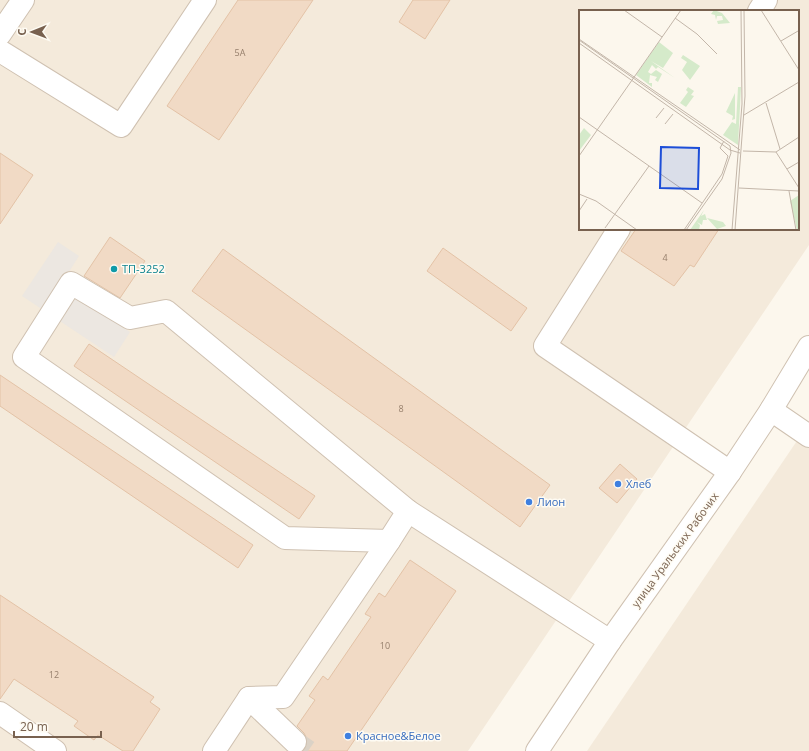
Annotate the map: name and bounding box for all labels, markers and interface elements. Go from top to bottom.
inset map [579,10,799,230]
north arrow [12,12,52,52]
text: С [14,29,29,36]
house number: 5А [235,46,246,59]
house number: 4 [662,251,668,264]
place label: ТП-3252 [122,261,165,276]
marker: ТП-3252 [109,264,119,274]
house number: 8 [398,402,404,415]
place label: Хлеб [626,476,651,491]
marker: Хлеб [613,479,623,489]
street label: улица Уральских Рабочих [628,489,722,610]
place label: Лион [537,494,565,509]
marker: Лион [524,497,534,507]
house number: 10 [380,639,390,652]
house number: 12 [49,668,59,681]
scale bar [14,713,101,739]
text: 20 m [20,718,48,735]
place label: Красное&Белое [356,728,441,743]
marker: Красное&Белое [343,731,353,741]

